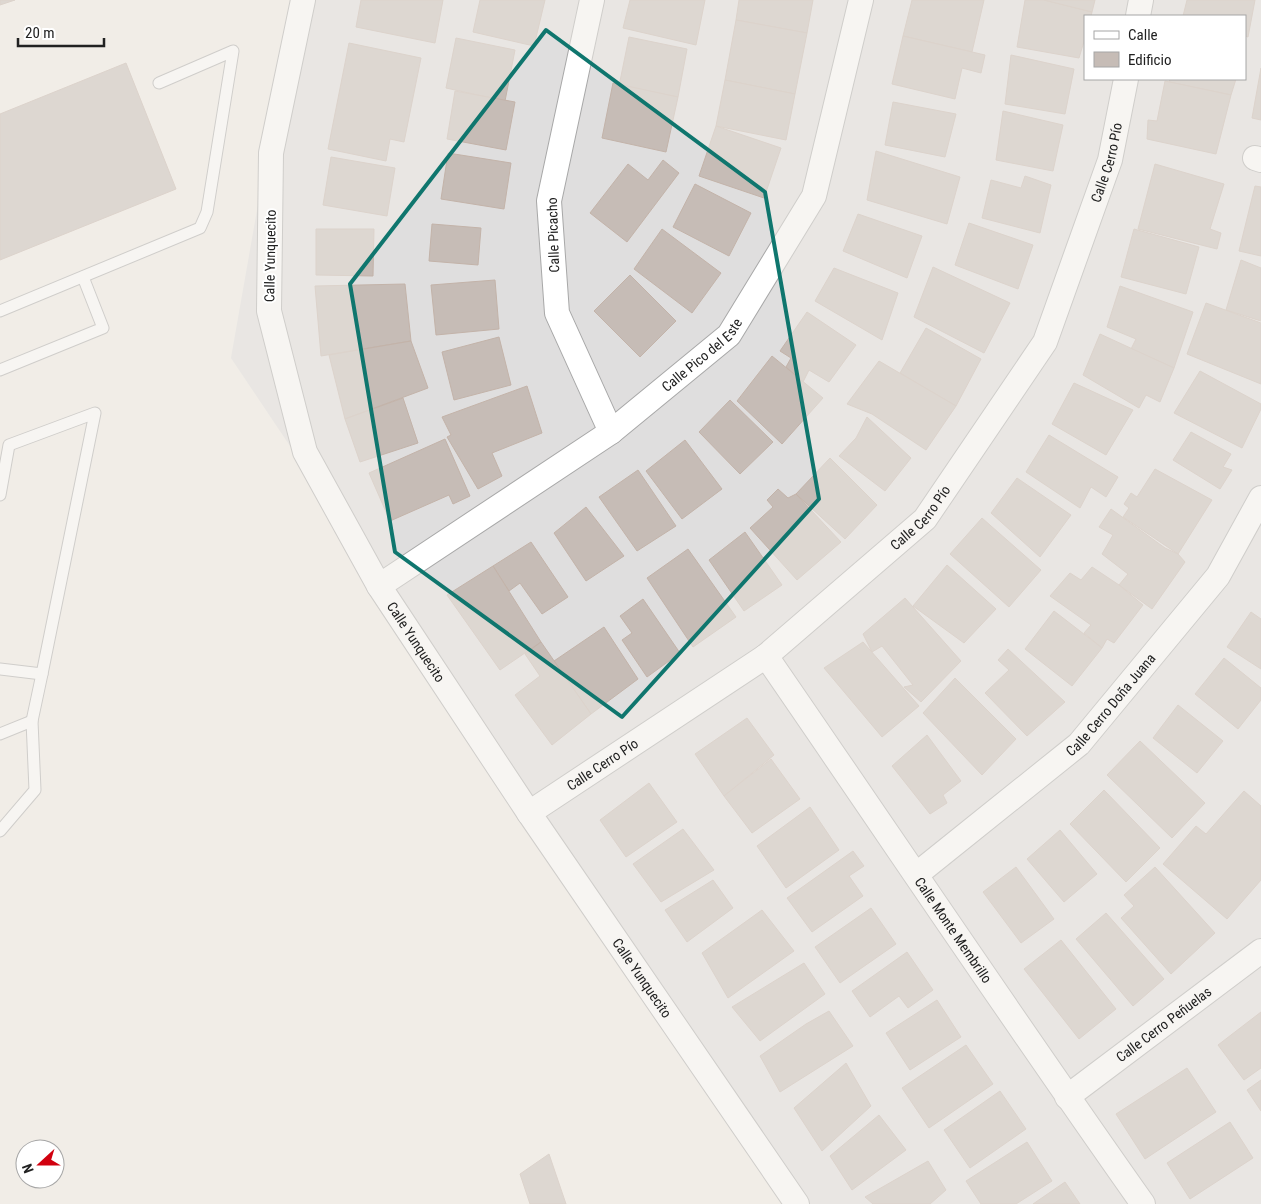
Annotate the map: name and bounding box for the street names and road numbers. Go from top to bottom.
street label: Calle Cerro Pío [1088,121,1125,204]
street label: Calle Picacho [544,197,562,273]
street label: Calle Yunquecito [261,210,279,302]
street label: Calle Pico del Este [659,315,745,395]
street label: Calle Cerro Pío [887,482,953,553]
street label: Calle Yunquecito [384,599,448,685]
street label: Calle Cerro Doña Juana [1063,650,1159,759]
street label: Calle Cerro Pío [564,735,641,794]
street label: Calle Monte Membrillo [912,874,995,986]
street label: Calle Yunquecito [609,935,675,1021]
street label: Calle Cerro Peñuelas [1113,983,1214,1065]

